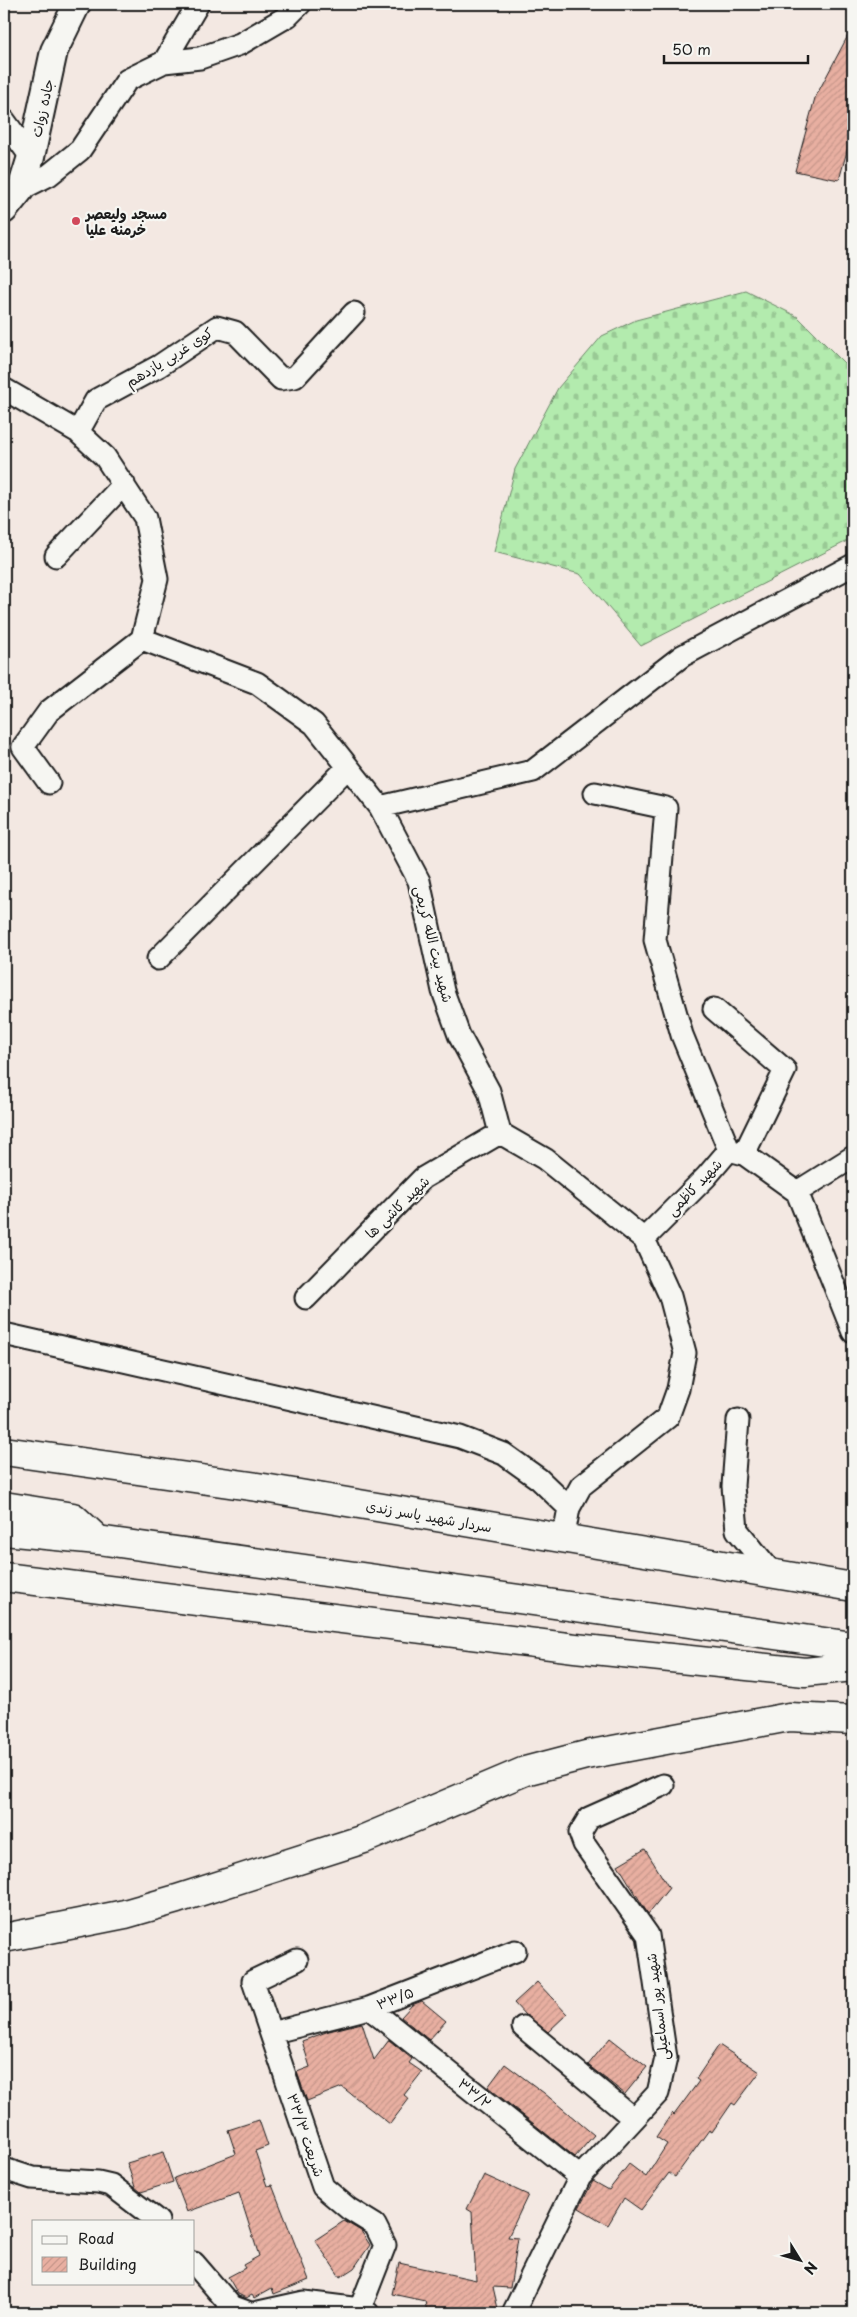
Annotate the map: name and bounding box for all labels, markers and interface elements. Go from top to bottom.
scale bar [664,32,808,64]
text: 50 m [672,37,711,60]
street label: جاده زوات [25,77,59,139]
place label: مسجد ولیعصر خرمنه علیا [84,203,167,240]
marker: مسجد ولیعصر خرمنه علیا [70,215,82,227]
street label: کوی غربی یازدهم [121,322,217,393]
street label: شهید بیت الله کریمی [409,883,459,1005]
street label: شهید کاظمی [661,1154,727,1220]
street label: شهید کاشی ها [360,1171,434,1243]
street label: سردار شهید یاسر زندی [364,1495,494,1537]
street label: شهید پور اسماعیلی [640,1952,674,2062]
street label: ۳۳/۵ [373,1981,417,2015]
street label: ۳۳/۲ [454,2073,496,2113]
street label: شریعت ۳۳/۳ [282,2090,330,2180]
legend [32,2220,195,2284]
text: Road [78,2226,114,2249]
north arrow [774,2234,824,2284]
text: Building [78,2252,137,2275]
text: N [799,2257,823,2279]

